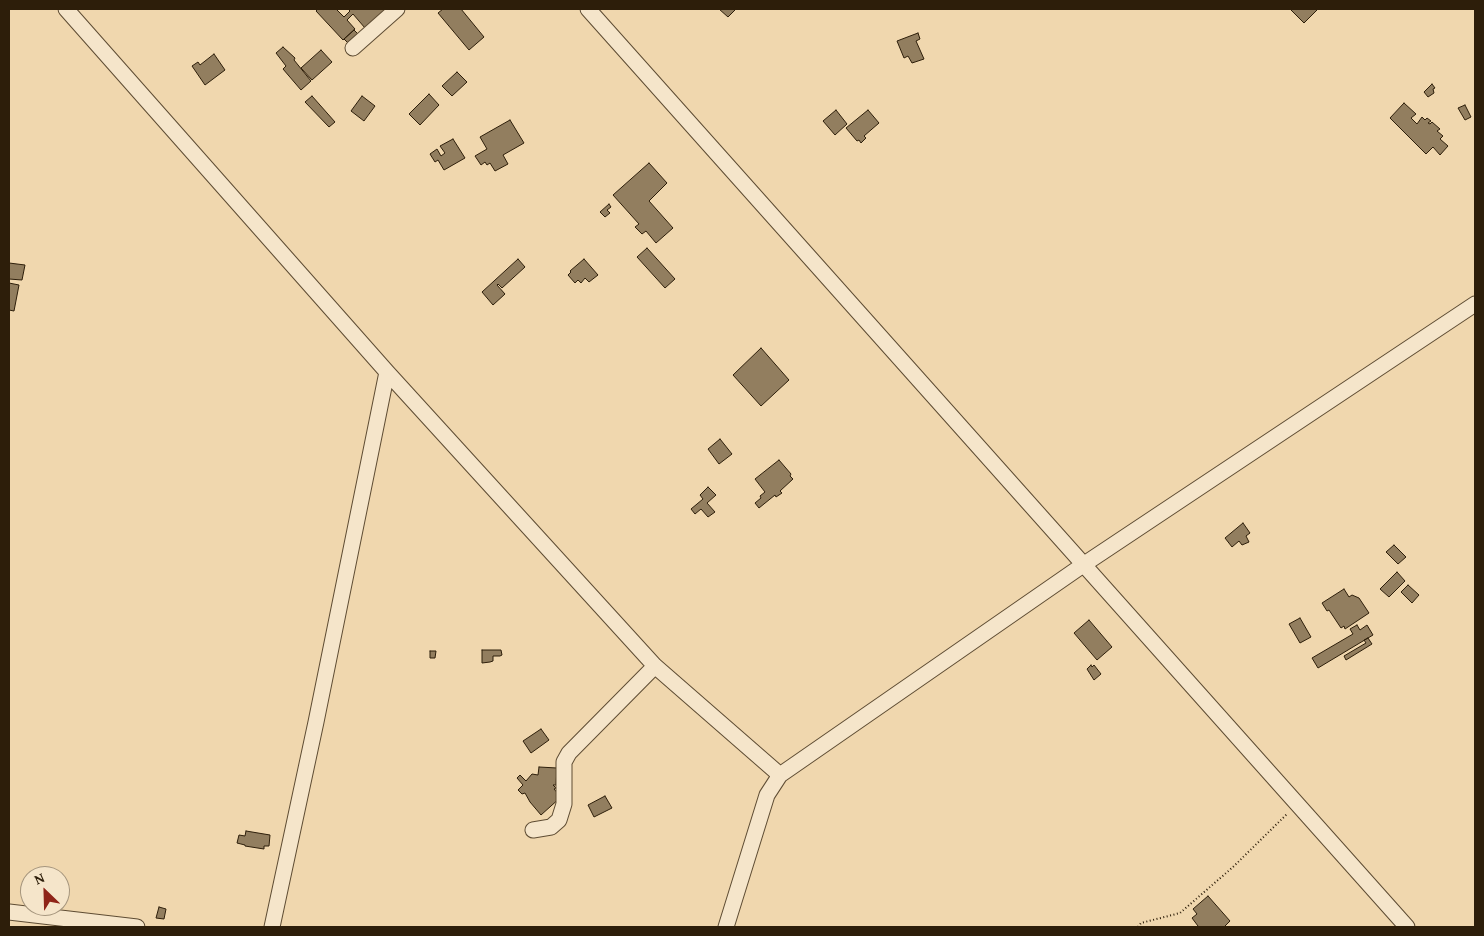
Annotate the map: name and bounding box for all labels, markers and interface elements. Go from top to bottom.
north arrow [20,866,70,916]
text: N [31,867,48,889]

